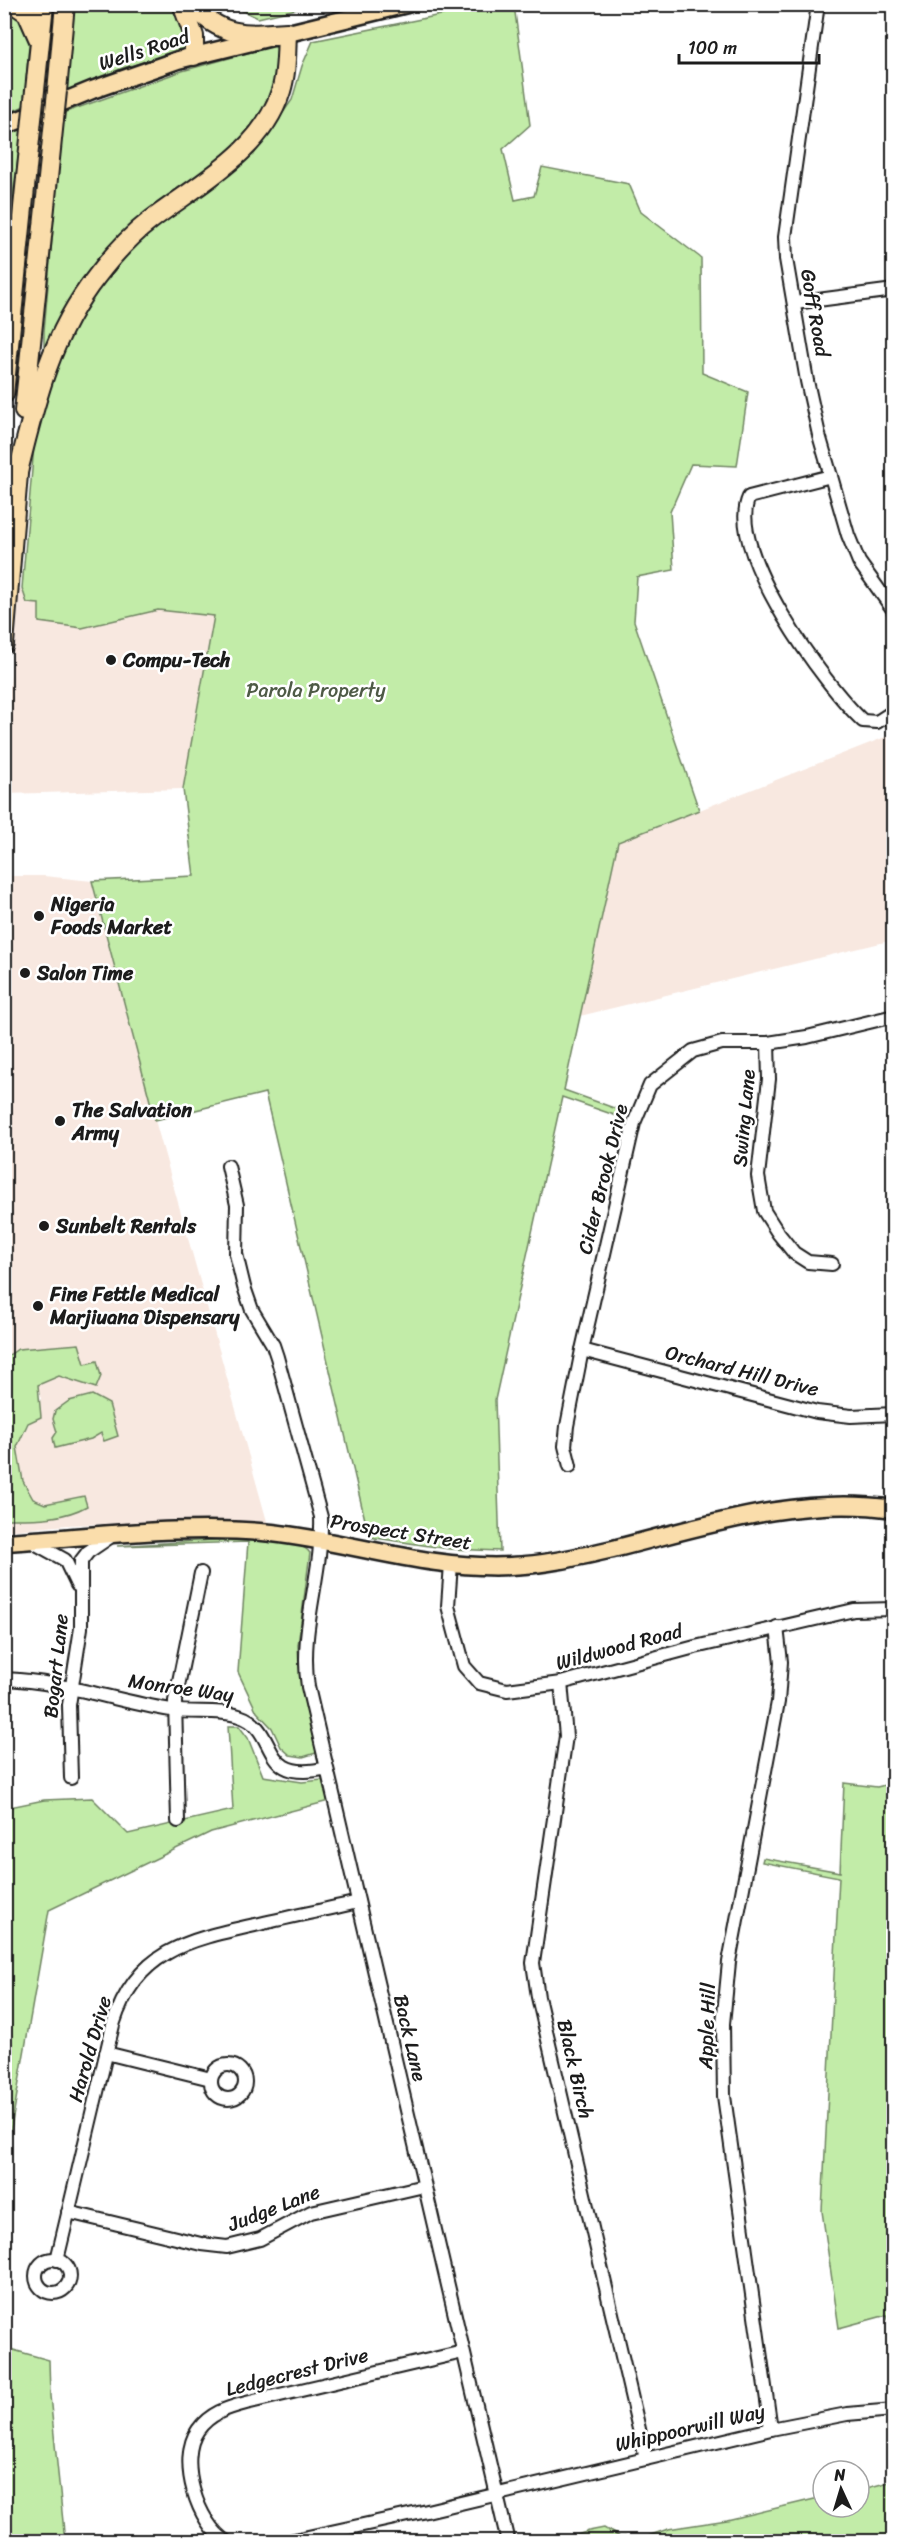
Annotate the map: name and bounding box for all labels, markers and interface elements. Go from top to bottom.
street label: Wells Road [94,18,195,81]
scale bar [679,27,818,65]
text: 100 m [688,32,737,64]
street label: Goff Road [790,266,840,361]
place label: Compu-Tech [122,643,231,678]
marker: Compu-Tech [104,653,118,667]
park label: Parola Property [246,673,386,708]
place label: Nigeria Foods Market [50,887,172,945]
marker: Nigeria Foods Market [32,909,46,923]
place label: Salon Time [36,956,134,991]
marker: Salon Time [18,966,32,980]
street label: Swing Lane [722,1067,766,1168]
place label: The Salvation Army [71,1093,192,1151]
street label: Cider Brook Drive [567,1100,639,1258]
marker: The Salvation Army [53,1114,67,1128]
place label: Sunbelt Rentals [55,1209,197,1244]
marker: Sunbelt Rentals [37,1219,51,1233]
place label: Fine Fettle Medical Marjiuana Dispensary [49,1277,240,1335]
marker: Fine Fettle Medical Marjiuana Dispensary [31,1299,45,1313]
street label: Orchard Hill Drive [662,1335,822,1407]
street label: Prospect Street [328,1504,474,1560]
street label: Bogart Lane [33,1612,79,1720]
street label: Wildwood Road [552,1613,688,1681]
street label: Monroe Way [126,1663,237,1713]
street label: Apple Hill [688,1981,726,2071]
street label: Back Lane [383,1991,437,2085]
street label: Harold Drive [58,1992,122,2106]
street label: Black Birch [547,2016,603,2122]
street label: Judge Lane [222,2174,325,2242]
street label: Ledgecrest Drive [222,2337,372,2407]
street label: Whippoorwill Way [612,2394,769,2462]
north arrow [811,2459,871,2519]
text: N [832,2460,847,2489]

